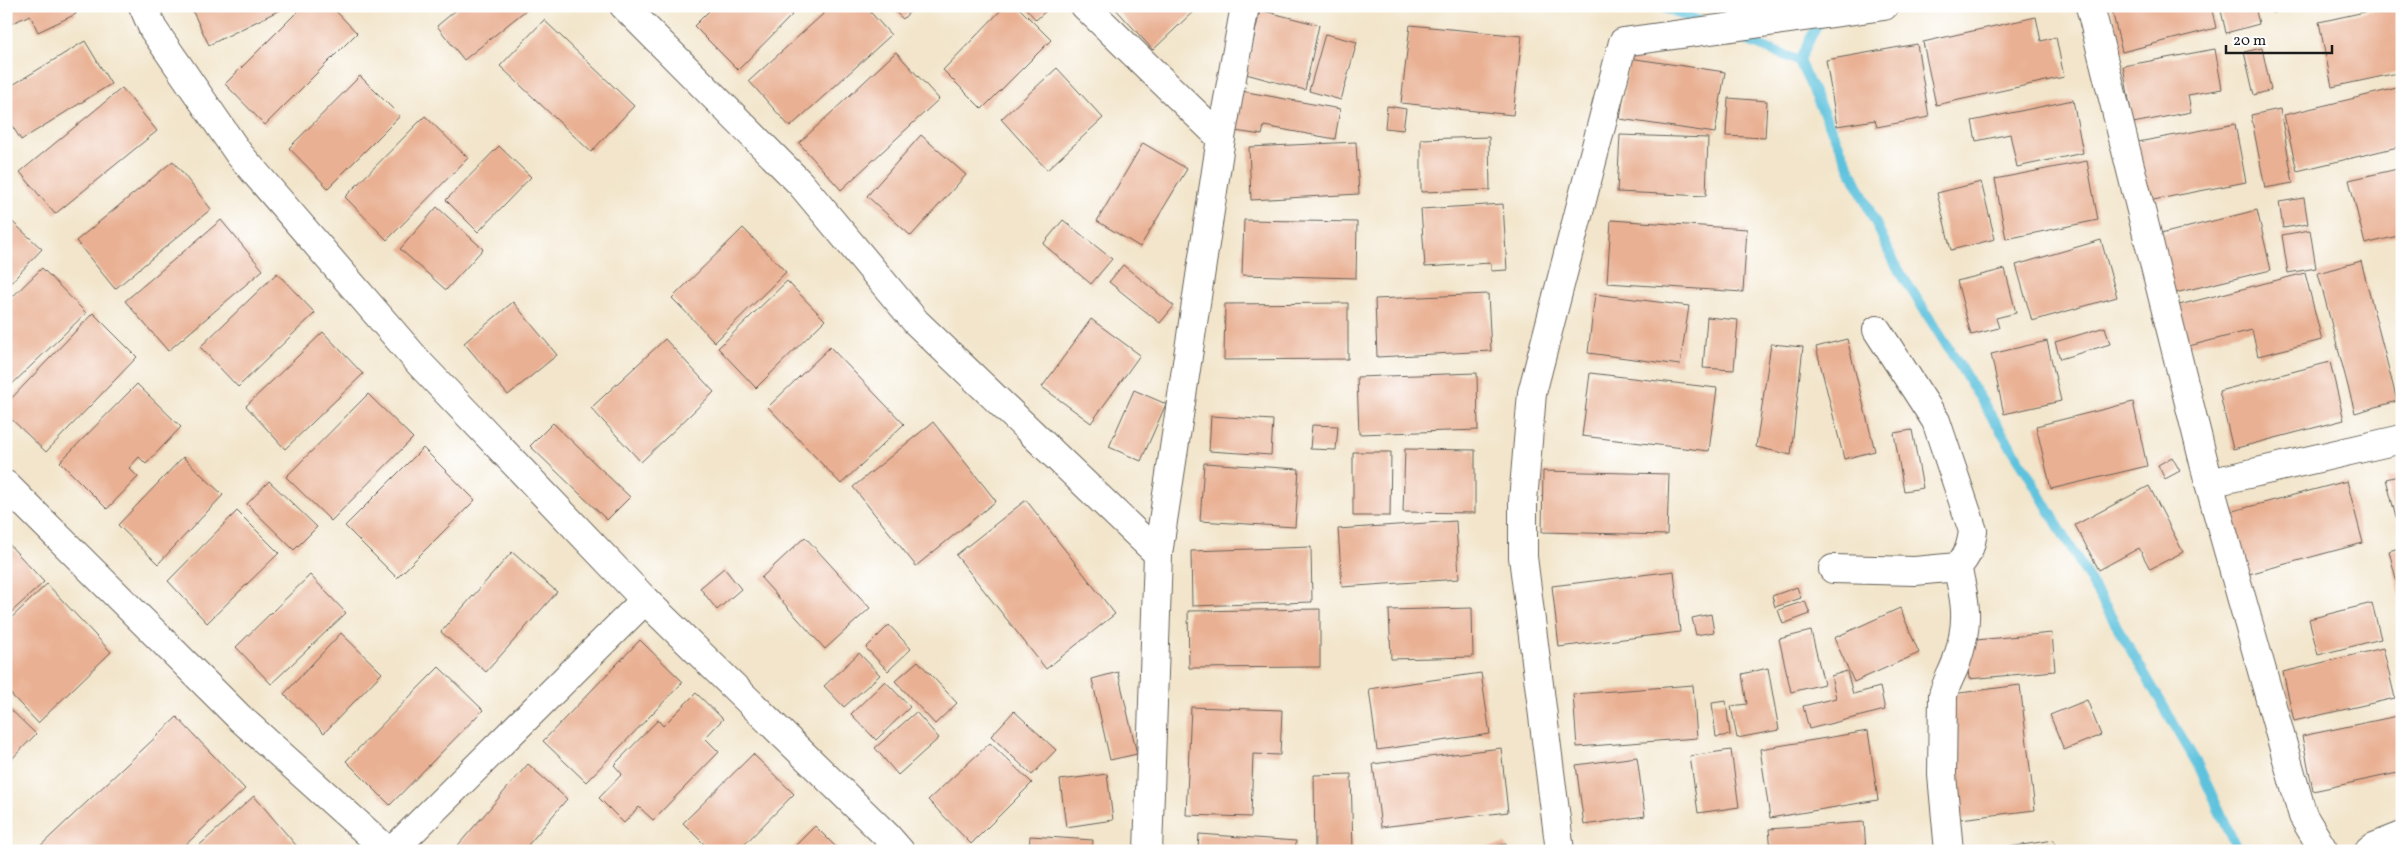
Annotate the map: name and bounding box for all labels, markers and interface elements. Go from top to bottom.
scale bar [2226,22,2332,54]
text: 20 m [2233,31,2266,52]

